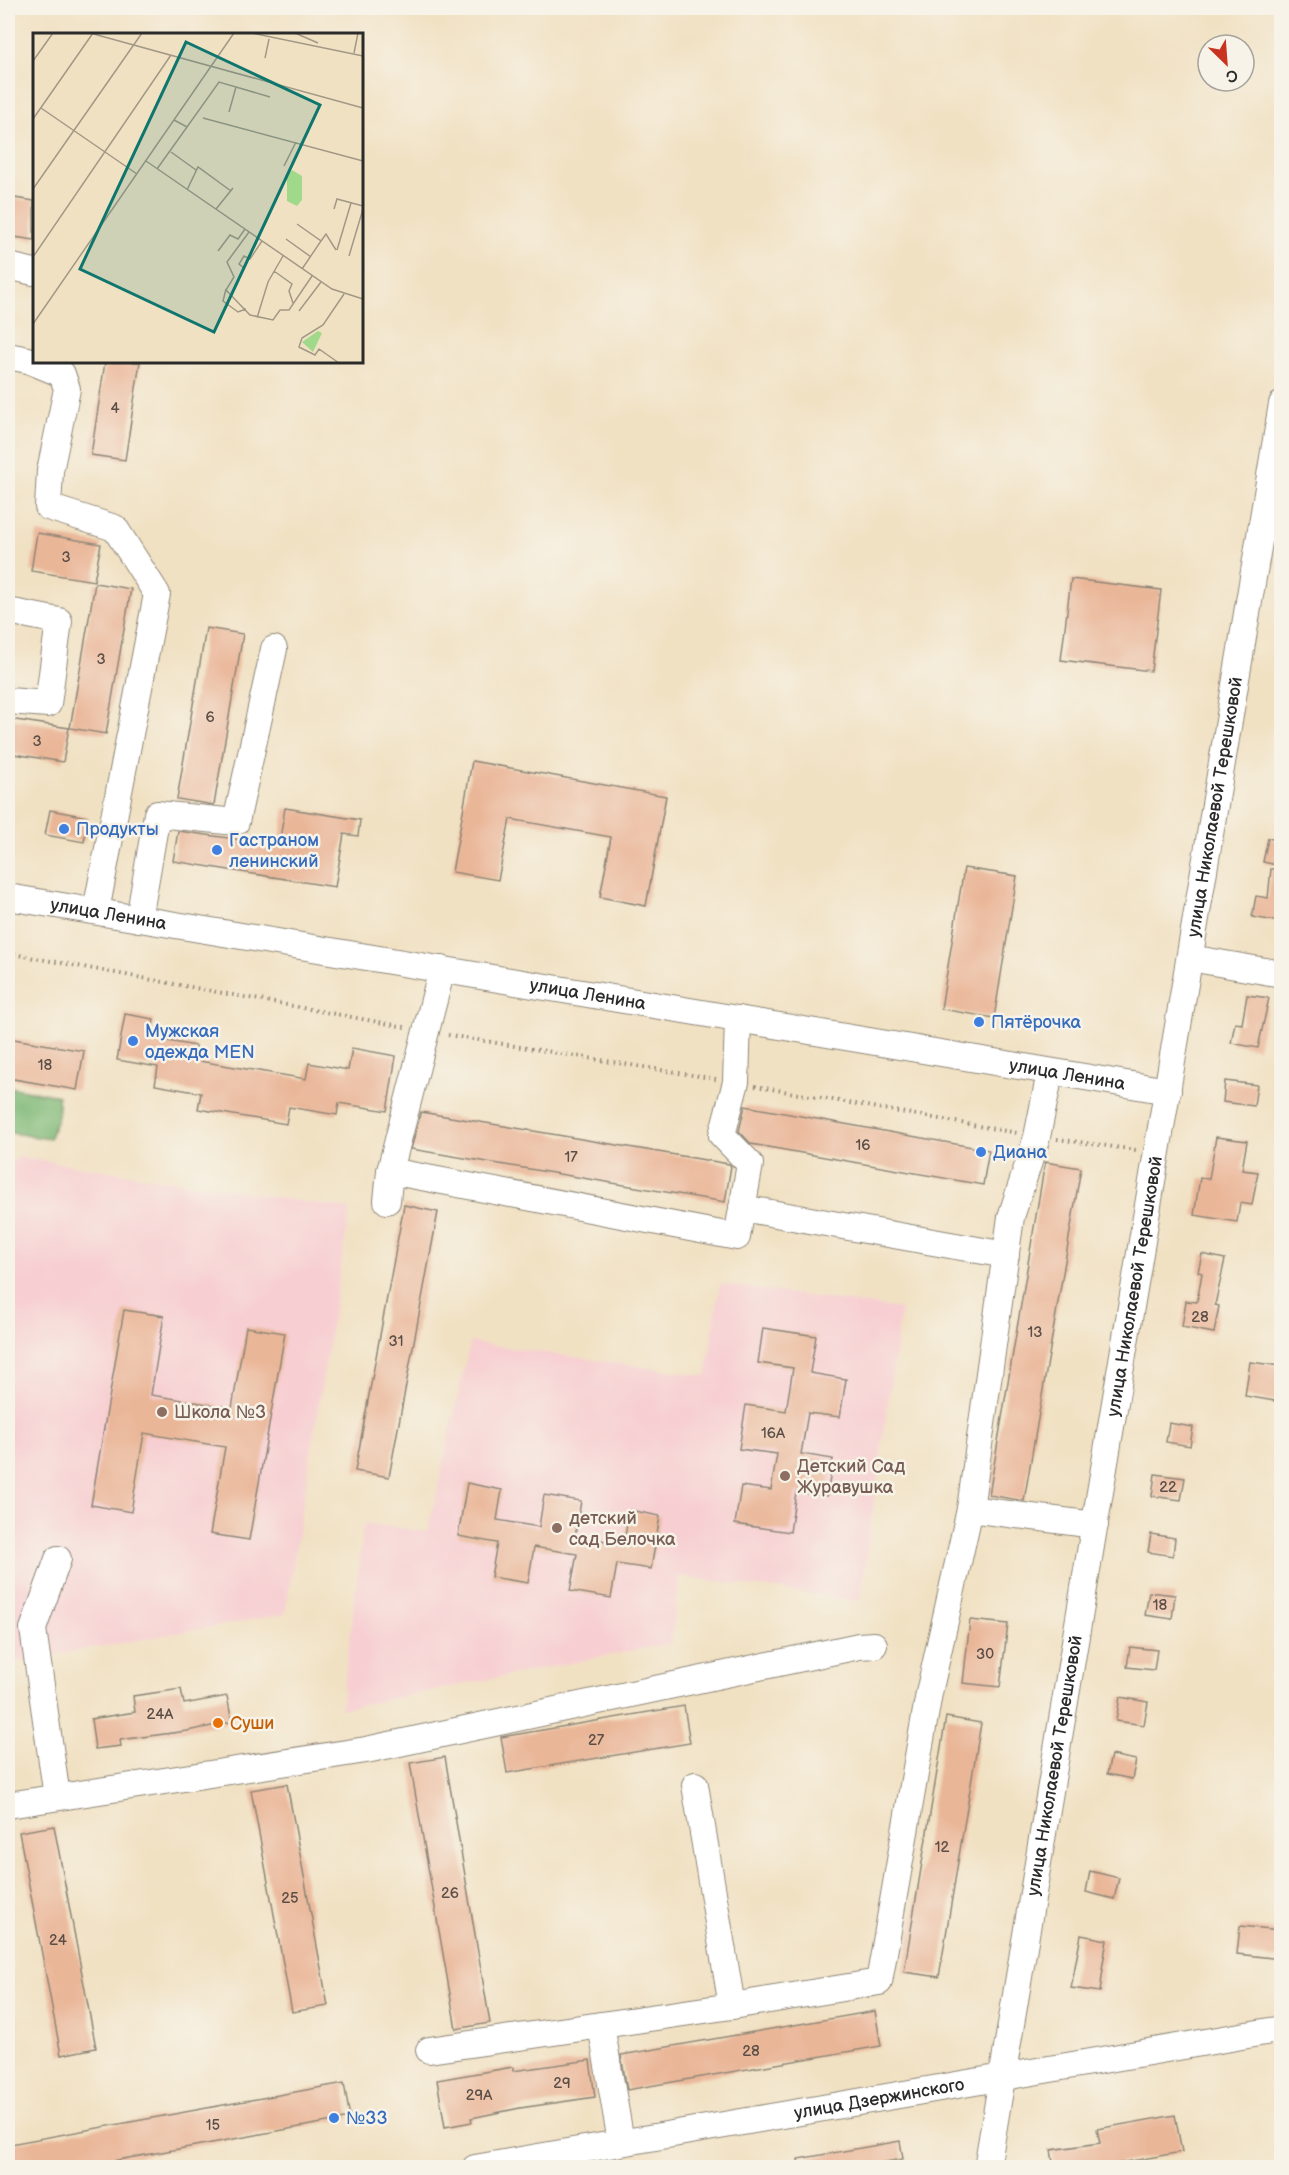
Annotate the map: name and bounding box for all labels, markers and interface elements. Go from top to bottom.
inset map [33,33,363,363]
north arrow [1196,33,1256,93]
text: С [1223,64,1241,86]
house number: 4 [110,399,120,418]
house number: 3 [61,548,71,567]
house number: 3 [96,650,106,669]
street label: улица Николаевой Терешковой [1183,675,1247,939]
house number: 6 [205,708,215,727]
house number: 3 [32,732,42,751]
place label: Продукты [76,819,159,840]
marker: Продукты [57,822,71,836]
place label: Гастраном ленинский [229,830,319,872]
marker: Гастраном ленинский [210,843,224,857]
street label: улица Ленина [49,894,169,934]
street label: улица Ленина [528,974,648,1014]
place label: Пятёрочка [991,1012,1082,1033]
marker: Пятёрочка [972,1015,986,1029]
place label: Мужская одежда MEN [145,1021,255,1063]
marker: Мужская одежда MEN [126,1034,140,1048]
street label: улица Ленина [1008,1054,1127,1094]
house number: 18 [38,1056,53,1075]
house number: 16 [856,1136,870,1155]
place label: Диана [993,1142,1048,1163]
marker: Диана [974,1145,988,1159]
house number: 17 [564,1148,578,1167]
street label: улица Николаевой Терешковой [1102,1154,1167,1418]
house number: 28 [1191,1308,1209,1327]
house number: 13 [1027,1323,1043,1342]
house number: 31 [388,1332,404,1351]
place label: Школа №3 [174,1402,266,1423]
marker: Школа №3 [155,1405,169,1419]
house number: 16А [761,1424,786,1443]
place label: Детский Сад Журавушка [797,1456,905,1498]
marker: Детский Сад Журавушка [778,1469,792,1483]
house number: 22 [1159,1478,1177,1497]
place label: детский сад Белочка [569,1508,676,1550]
marker: детский сад Белочка [550,1521,564,1535]
house number: 18 [1153,1596,1168,1615]
street label: улица Николаевой Терешковой [1022,1634,1086,1897]
house number: 30 [976,1645,994,1664]
house number: 24А [147,1705,174,1724]
place label: Суши [230,1713,274,1734]
marker: Суши [211,1716,225,1730]
house number: 27 [588,1731,605,1750]
house number: 12 [935,1838,949,1857]
house number: 26 [441,1884,459,1903]
house number: 25 [281,1889,299,1908]
house number: 24 [49,1931,67,1950]
house number: 28 [742,2042,760,2061]
street label: улица Дзержинского [792,2073,966,2123]
house number: 29 [553,2074,571,2093]
house number: 29А [466,2086,493,2105]
place label: №33 [346,2108,387,2129]
marker: №33 [327,2111,341,2125]
house number: 15 [206,2116,220,2135]

